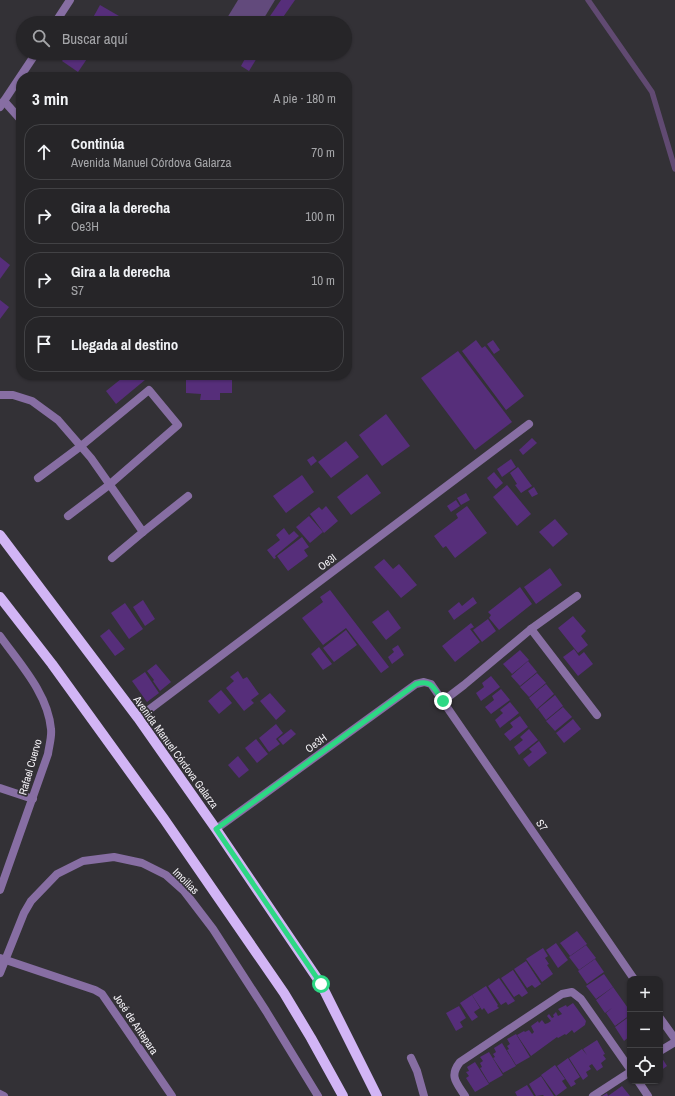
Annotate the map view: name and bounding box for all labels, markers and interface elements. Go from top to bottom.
search box [16,16,352,60]
icon: search [30,27,52,49]
text: Buscar aquí [62,28,128,49]
text: 3 min [32,87,68,110]
text: A pie · 180 m [273,90,336,107]
text: Continúa [71,133,124,154]
icon: ahead [33,141,55,163]
text: 70 m [311,144,335,161]
text: Avenida Manuel Córdova Galarza [71,154,231,171]
text: Gira a la derecha [71,197,170,218]
icon: right [33,205,55,227]
text: 100 m [305,208,335,225]
text: Oe3H [71,218,99,235]
text: Gira a la derecha [71,261,170,282]
icon: right [33,269,55,291]
text: 10 m [311,272,335,289]
text: S7 [71,282,84,299]
icon: arrive [33,333,55,355]
text: Llegada al destino [71,334,178,355]
street label: Oe3I [315,551,339,573]
street label: Avenida Manuel Córdova Galarza [130,692,222,811]
route end [434,692,452,710]
street label: Oe3H [302,730,330,756]
street label: Rafael Cuervo [15,737,45,797]
street label: S7 [533,817,551,833]
street label: Imoilias [170,865,202,897]
route start [312,975,330,993]
map controls [627,976,663,1084]
button: + [627,976,663,1012]
street label: José de Antepara [111,991,161,1057]
button: − [627,1012,663,1048]
button: locate [627,1048,663,1084]

